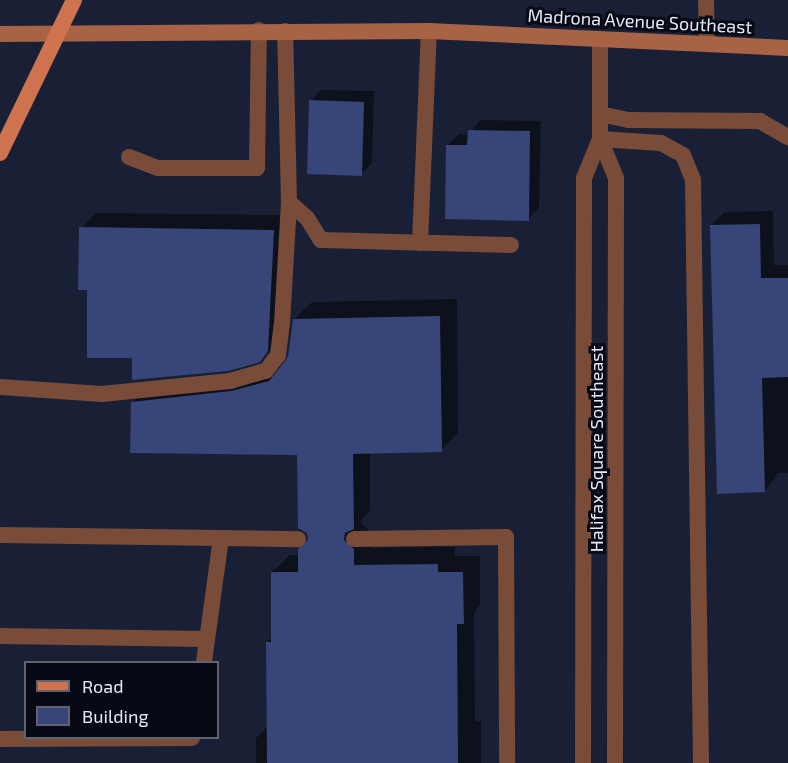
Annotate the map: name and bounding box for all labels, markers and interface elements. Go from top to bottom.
street label: Madrona Avenue Southeast [527,4,753,38]
street label: Halifax Square Southeast [585,346,607,552]
legend [24,661,219,739]
text: Road [82,675,123,697]
text: Building [82,705,149,727]

